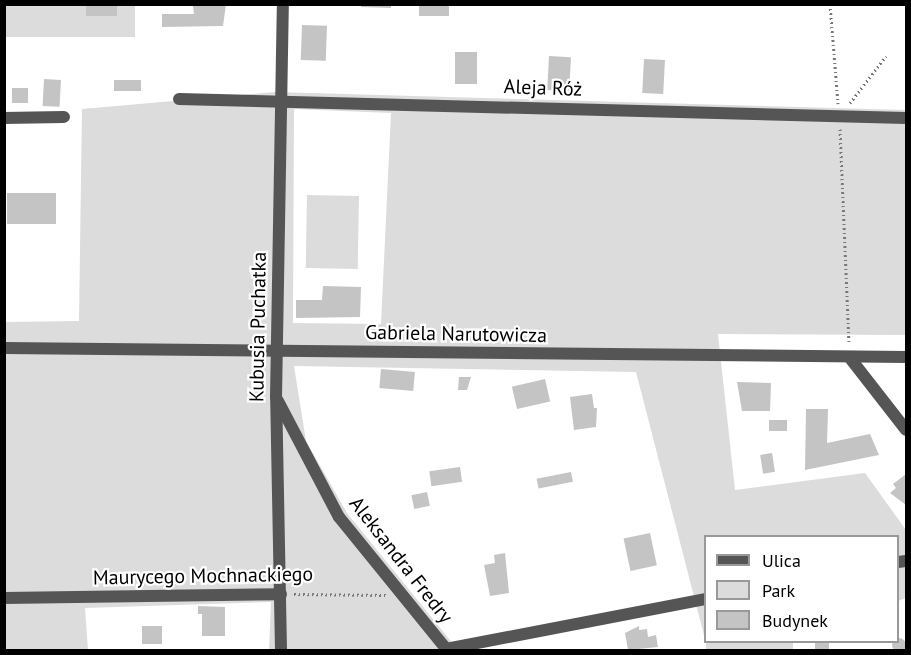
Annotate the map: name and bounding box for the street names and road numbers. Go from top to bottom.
street label: Aleja Róż [503,75,583,101]
street label: Kubusia Puchatka [245,252,271,402]
street label: Gabriela Narutowicza [365,320,547,348]
street label: Aleksandra Fredry [344,492,458,628]
street label: Maurycego Mochnackiego [93,562,313,590]

